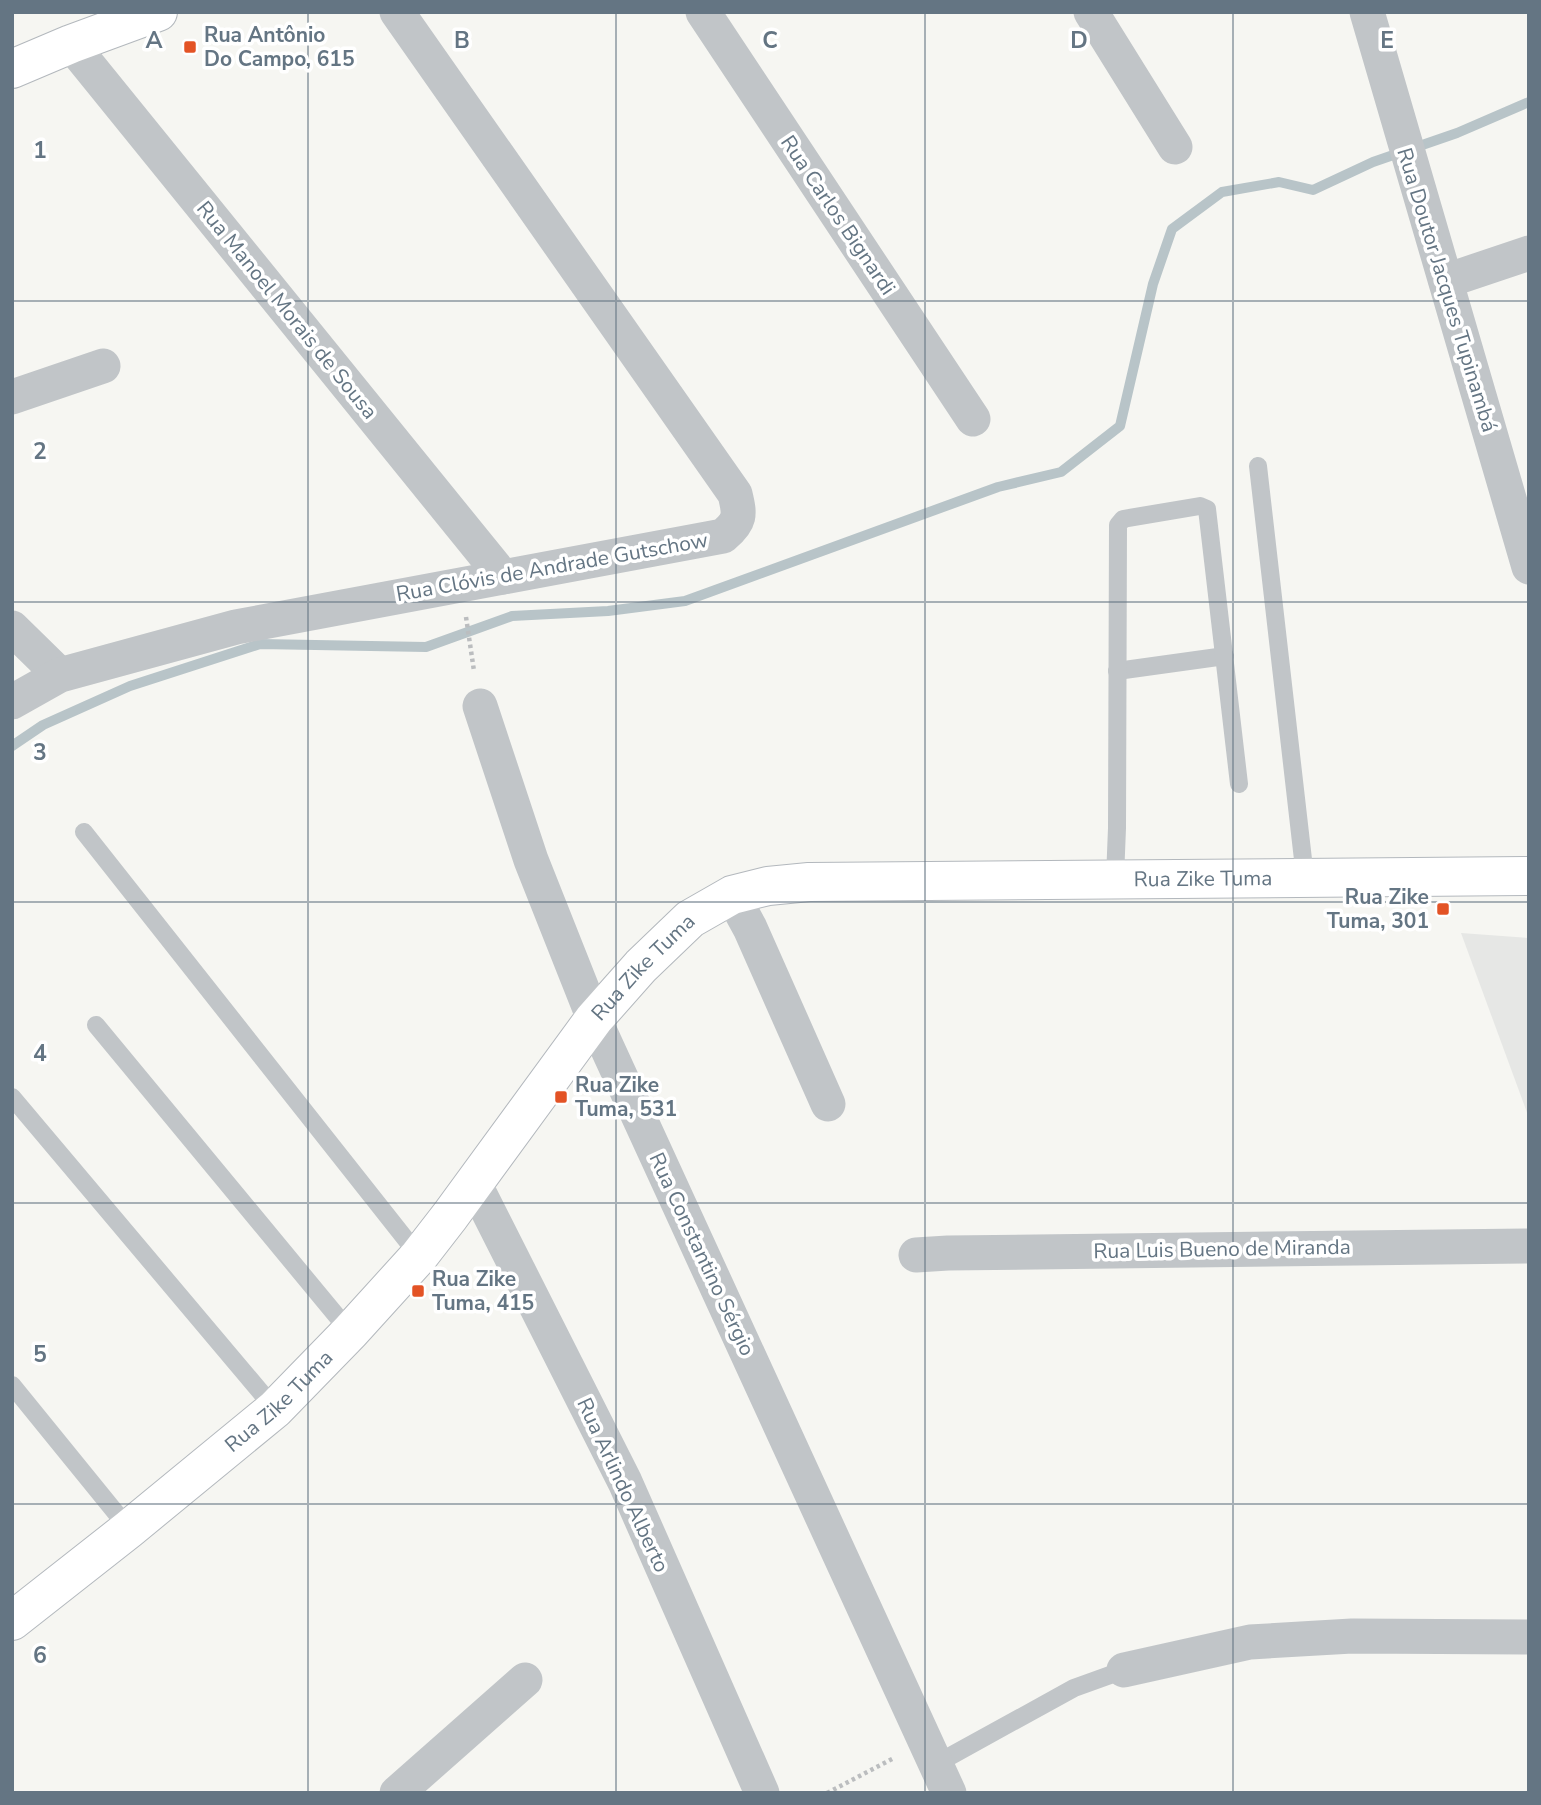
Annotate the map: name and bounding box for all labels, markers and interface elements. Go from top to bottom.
place label: Rua Antônio Do Campo, 615 [204,21,355,73]
text: A [145,25,163,56]
text: B [454,25,470,56]
text: C [762,25,778,56]
text: D [1070,25,1088,56]
text: E [1380,25,1394,56]
marker: Rua Antônio Do Campo, 615 [182,39,198,55]
street label: Rua Carlos Bignardi [774,130,902,300]
text: 1 [33,135,47,166]
street label: Rua Doutor Jacques Tupinambá [1390,144,1504,436]
street label: Rua Manoel Morais de Sousa [190,195,384,425]
text: 2 [33,436,47,467]
street label: Rua Clóvis de Andrade Gutschow [394,526,710,608]
text: 3 [33,737,47,768]
street label: Rua Zike Tuma [1134,864,1272,893]
place label: Rua Zike Tuma, 301 [1327,883,1429,935]
marker: Rua Zike Tuma, 301 [1435,901,1451,917]
street label: Rua Zike Tuma [585,908,701,1027]
text: 4 [33,1038,47,1069]
place label: Rua Zike Tuma, 531 [575,1071,677,1123]
marker: Rua Zike Tuma, 531 [553,1089,569,1105]
street label: Rua Constantino Sérgio [643,1148,761,1360]
street label: Rua Luis Bueno de Miranda [1093,1233,1351,1265]
place label: Rua Zike Tuma, 415 [432,1265,534,1317]
marker: Rua Zike Tuma, 415 [410,1283,426,1299]
text: 5 [33,1339,47,1370]
street label: Rua Zike Tuma [219,1344,339,1459]
street label: Rua Arlindo Alberto [570,1393,676,1577]
text: 6 [33,1640,47,1671]

